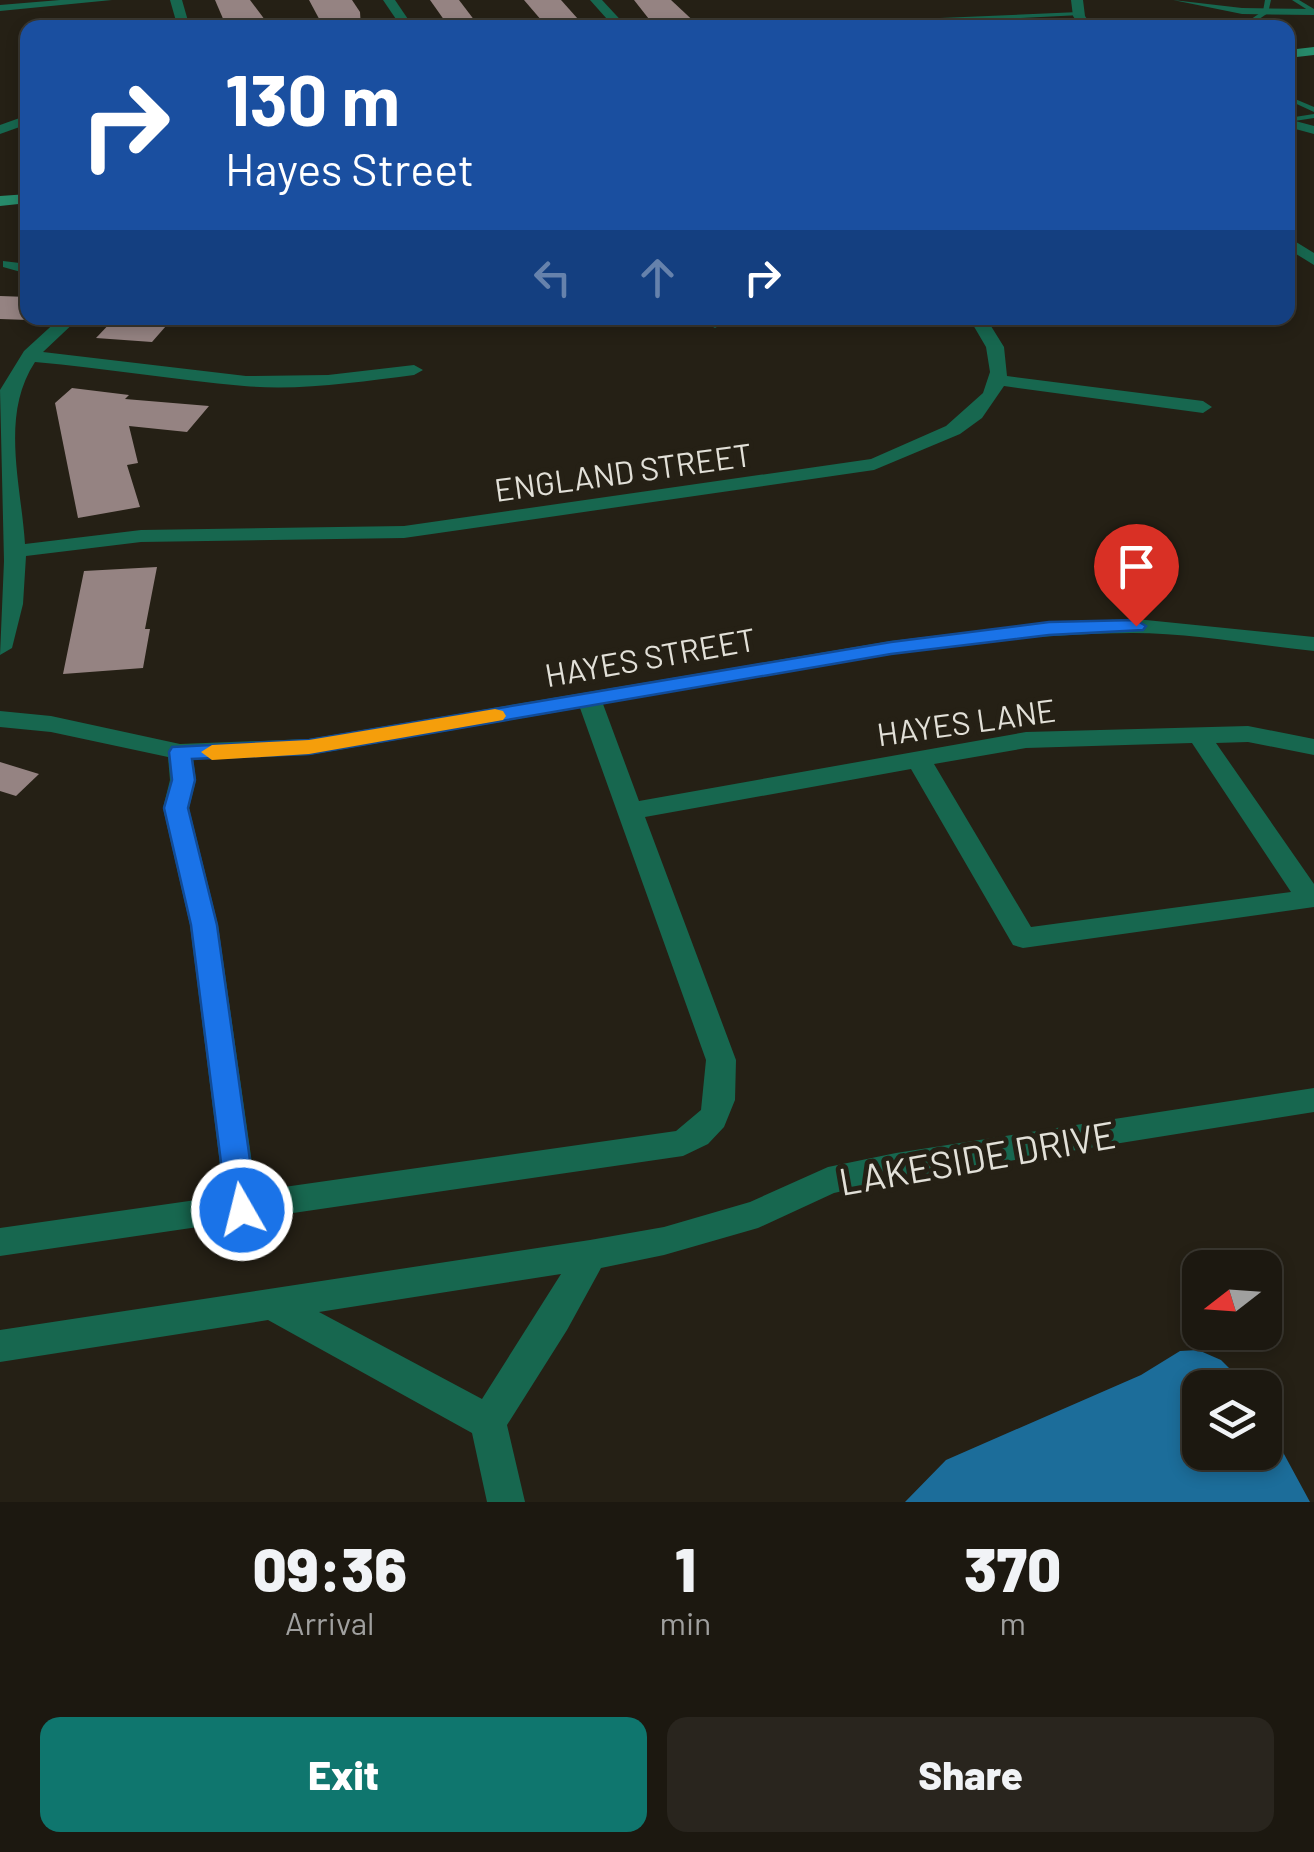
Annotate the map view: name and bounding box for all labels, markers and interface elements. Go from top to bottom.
text: 130 m [225,56,400,140]
icon: right [60,60,190,190]
text: Hayes Street [225,141,474,195]
icon: left [525,250,580,305]
icon: ahead [630,250,685,305]
icon: right [735,250,790,305]
street label: ENGLAND STREET [492,434,754,508]
pin [1094,524,1179,627]
icon: arrive [1109,539,1164,594]
street label: HAYES STREET [542,619,758,693]
street label: HAYES LANE [874,690,1058,752]
street label: LAKESIDE DRIVE [835,1110,1119,1204]
position arrow [190,1158,294,1262]
north arrow [1182,1250,1282,1350]
map controls [1182,1250,1282,1470]
button: layers [1182,1370,1282,1470]
text: 09:36 [253,1532,407,1604]
text: 1 [675,1532,696,1604]
text: 370 [964,1532,1061,1604]
text: Arrival [285,1603,374,1641]
text: min [659,1603,711,1641]
text: m [999,1603,1026,1641]
button: Exit [40,1717,647,1832]
button: Share [667,1717,1274,1832]

